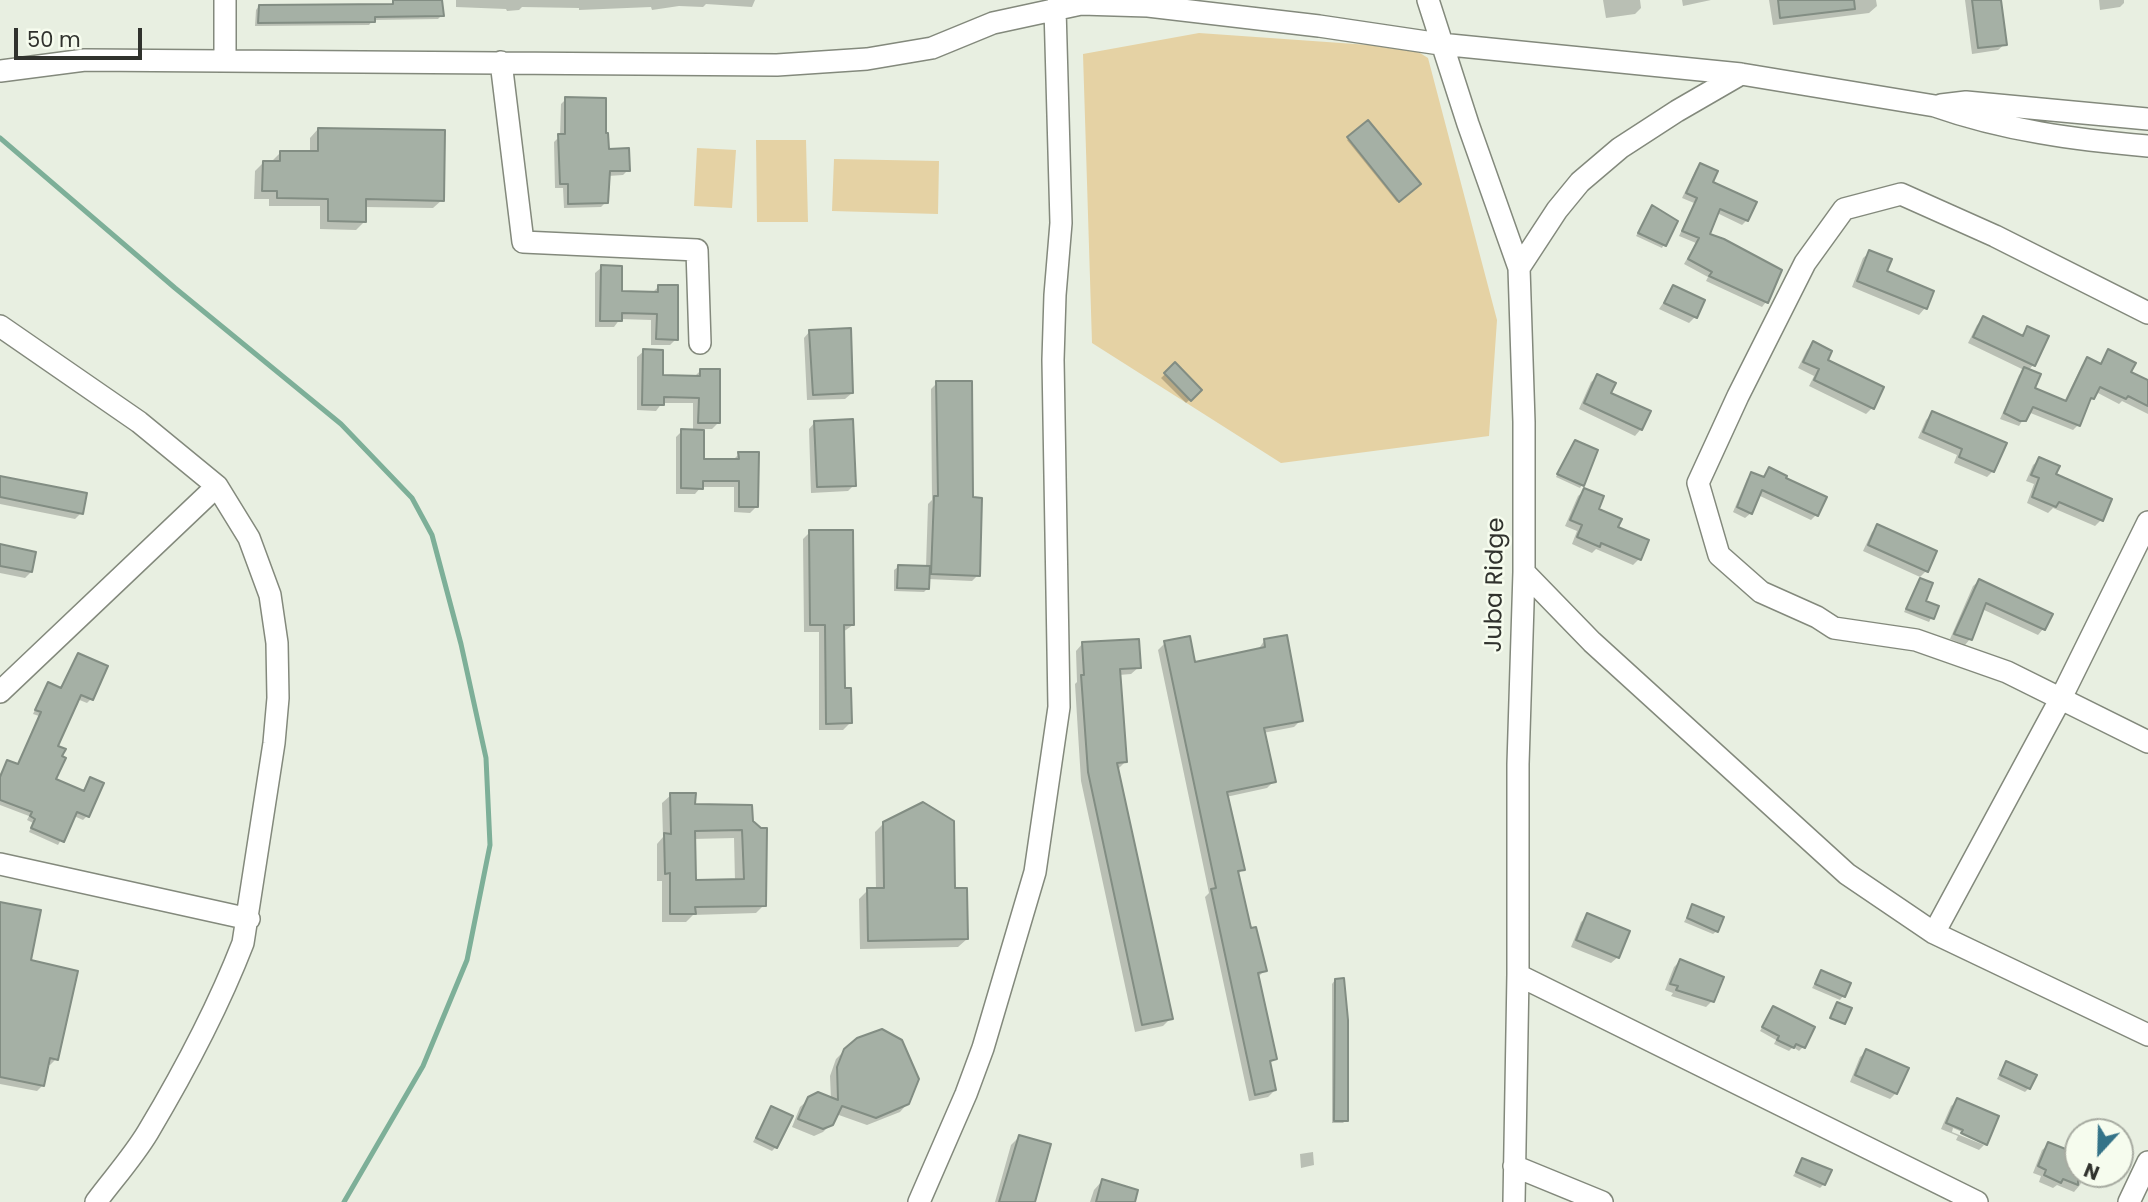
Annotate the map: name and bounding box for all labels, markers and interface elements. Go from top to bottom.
scale bar [18,14,145,58]
text: 50 m [27,25,81,54]
street label: Juba Ridge [1480,517,1512,653]
north arrow [2064,1118,2134,1188]
text: N [2080,1156,2103,1186]

